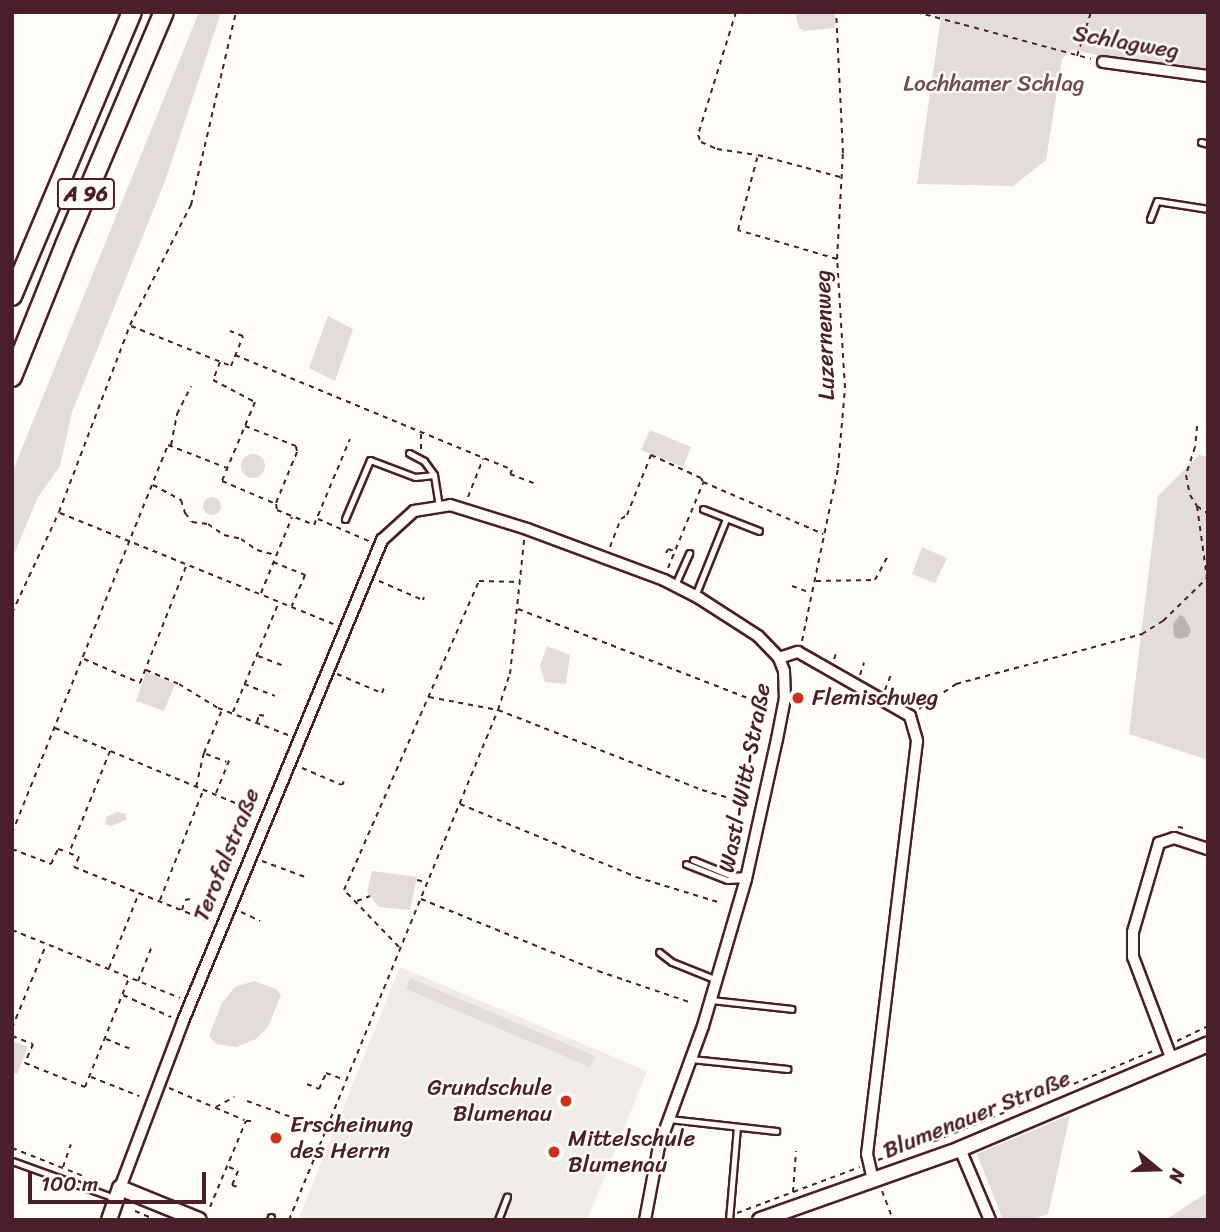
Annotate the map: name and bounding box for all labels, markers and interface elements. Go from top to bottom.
street label: Schlagweg [1071,20,1181,66]
park label: Lochhamer Schlag [903,70,1085,98]
road number: A 96 [56,176,116,212]
street label: Luzernenweg [809,269,841,401]
street label: Wastl-Witt-Straße [713,681,777,875]
place label: Flemischweg [812,684,938,712]
marker: Flemischweg [790,690,806,706]
street label: Terofalstraße [188,784,266,926]
street label: Blumenauer Straße [879,1065,1075,1165]
place label: Grundschule Blumenau [427,1074,552,1128]
marker: Grundschule Blumenau [558,1093,574,1109]
place label: Erscheinung des Herrn [290,1111,413,1165]
place label: Mittelschule Blumenau [568,1125,695,1179]
marker: Erscheinung des Herrn [268,1130,284,1146]
north arrow [1122,1134,1192,1204]
marker: Mittelschule Blumenau [546,1144,562,1160]
scale bar [32,1158,210,1202]
text: N [1160,1164,1195,1188]
text: 100 m [41,1165,98,1203]

